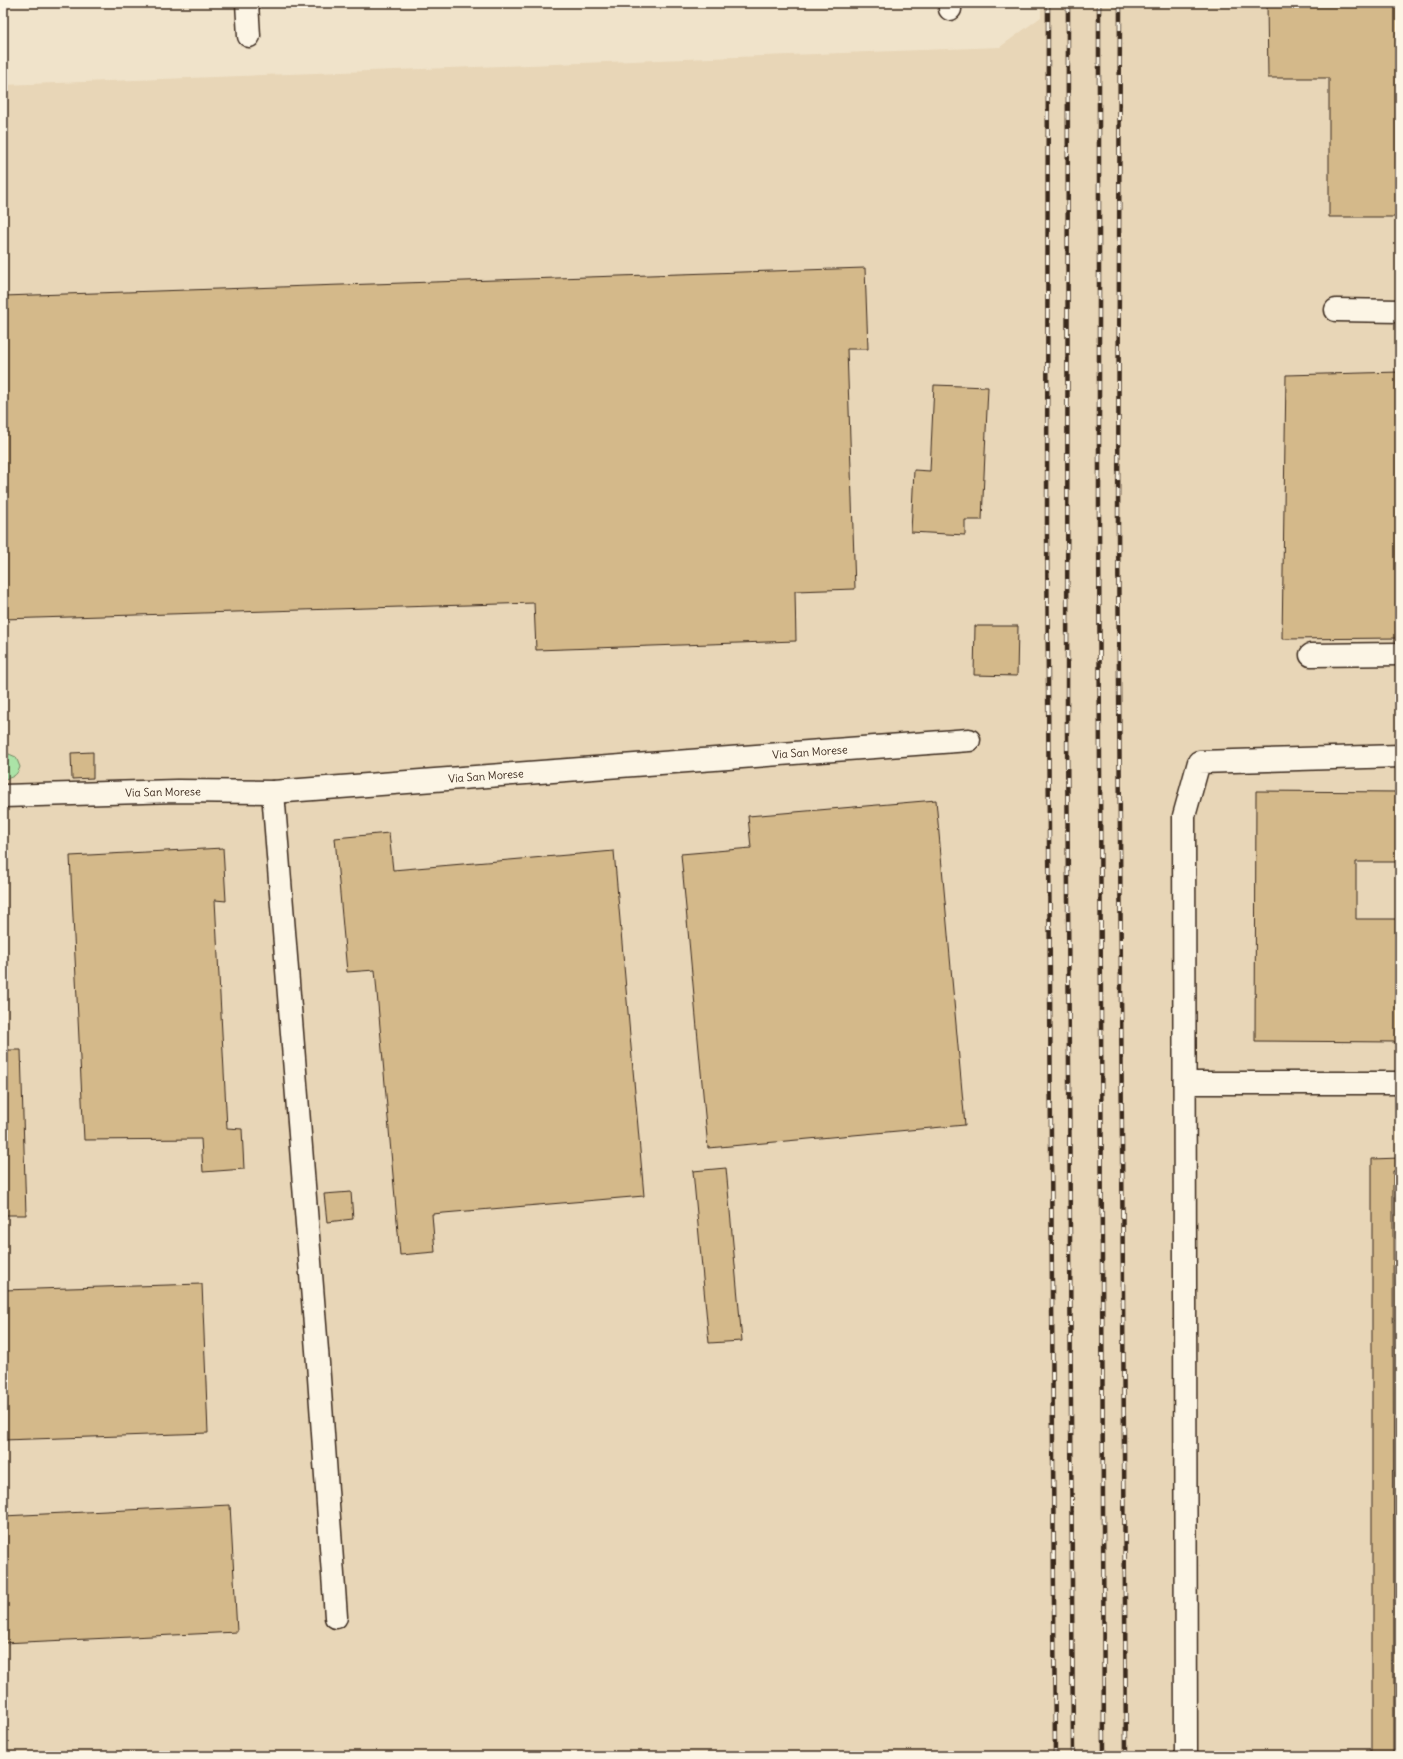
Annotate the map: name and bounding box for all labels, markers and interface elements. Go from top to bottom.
street label: Via San Morese [772,742,848,762]
street label: Via San Morese [448,766,524,786]
street label: Via San Morese [125,784,201,800]

